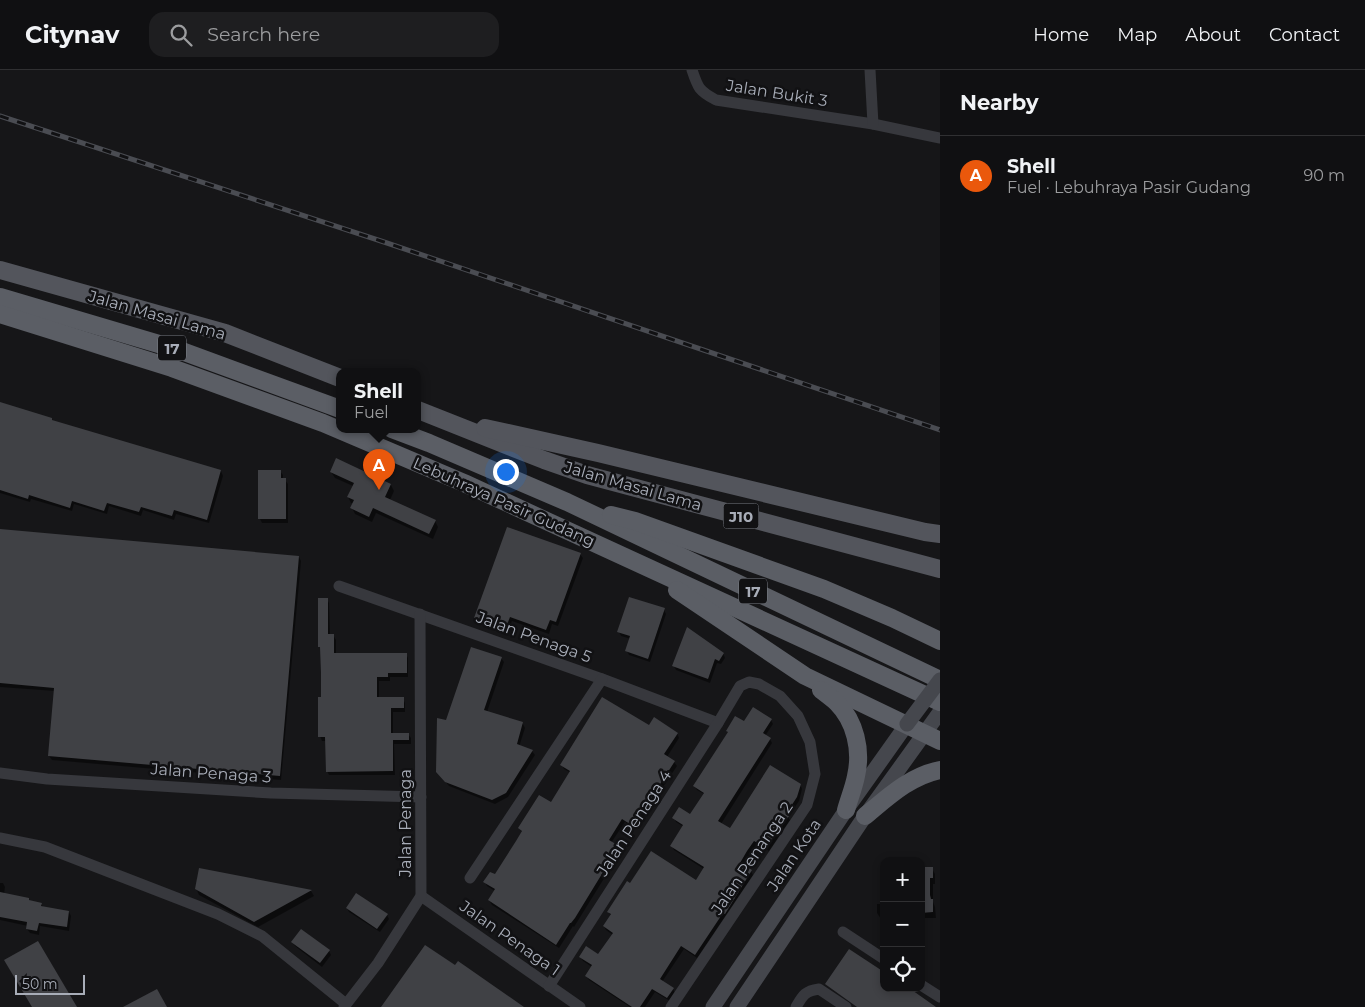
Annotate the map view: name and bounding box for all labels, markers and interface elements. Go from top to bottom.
search box [149,12,499,57]
text: Citynav [25,20,119,49]
icon: search [167,21,195,49]
text: Search here [207,23,320,46]
text: Home [1033,24,1089,46]
text: Map [1117,24,1157,46]
text: About [1185,24,1241,46]
text: Contact [1269,24,1340,46]
street label: Jalan Bukit 3 [724,75,829,110]
text: Nearby [960,90,1039,115]
text: Shell [1007,155,1056,178]
text: A [970,166,982,185]
text: 90 m [1303,166,1345,185]
text: Fuel · Lebuhraya Pasir Gudang [1007,178,1251,197]
street label: Jalan Masai Lama [85,286,228,344]
road number: 17 [158,336,186,360]
popup [336,368,421,433]
text: Shell [354,380,403,403]
text: Fuel [354,403,389,422]
pin: A [363,449,395,490]
street label: Lebuhraya Pasir Gudang [410,453,598,551]
street label: Jalan Masai Lama [561,457,704,515]
your location [493,459,519,485]
road number: J10 [724,504,758,528]
road number: 17 [739,578,767,604]
street label: Jalan Penaga 5 [473,607,594,667]
street label: Jalan Penaga 3 [149,759,272,787]
street label: Jalan Penaga 4 [592,766,676,880]
street label: Jalan Penaga [396,769,415,878]
street label: Jalan Penanga 2 [707,798,797,919]
street label: Jalan Kota [762,815,825,895]
map controls [880,857,925,992]
button: + [880,857,925,902]
street label: Jalan Penaga 1 [455,896,564,980]
button: − [880,902,925,947]
button: locate [880,947,925,992]
scale bar [15,972,85,995]
text: 50 m [22,975,58,993]

